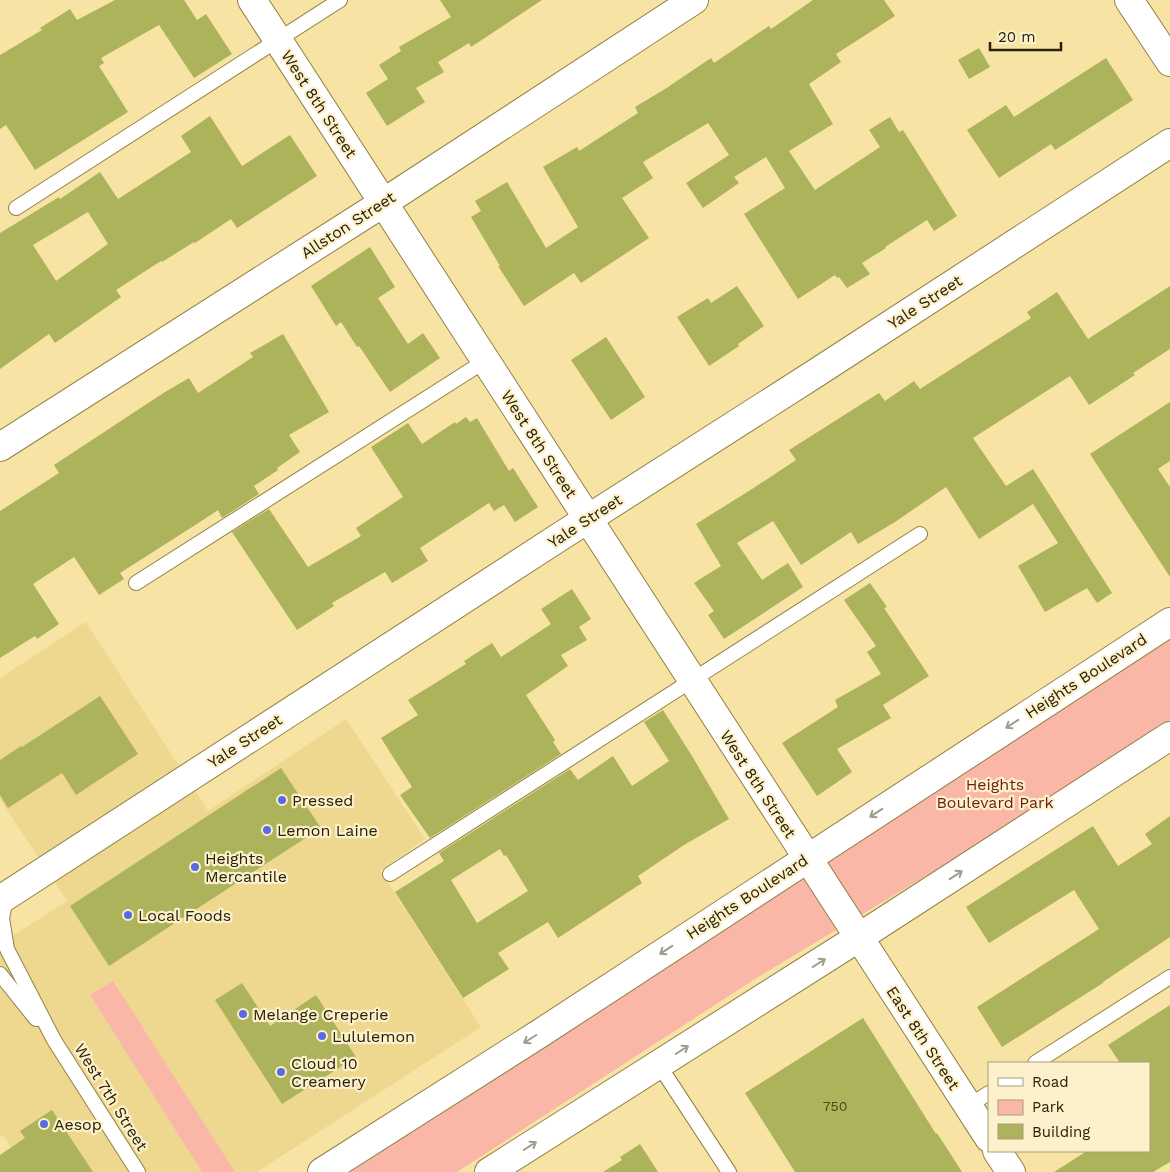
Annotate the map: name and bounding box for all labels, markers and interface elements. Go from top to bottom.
scale bar [990,20,1061,52]
text: 20 m [998,28,1036,46]
street label: West 8th Street [277,47,361,162]
street label: Allston Street [297,187,399,263]
street label: Yale Street [884,271,966,333]
street label: West 8th Street [497,387,581,502]
street label: Yale Street [544,490,626,552]
street label: Heights Boulevard [1022,630,1150,722]
street label: Yale Street [204,710,286,772]
one-way arrow [1005,720,1019,730]
street label: West 8th Street [716,727,800,842]
park label: Heights Boulevard Park [936,775,1054,812]
place label: Pressed [292,791,353,810]
marker: Pressed [276,794,288,806]
one-way arrow [869,808,883,818]
place label: Lemon Laine [277,821,378,840]
marker: Lemon Laine [261,824,273,836]
place label: Heights Mercantile [205,849,287,886]
street label: Heights Boulevard [683,851,811,943]
marker: Heights Mercantile [189,861,201,873]
one-way arrow [949,869,963,880]
place label: Local Foods [138,906,231,925]
marker: Local Foods [122,909,134,921]
one-way arrow [660,945,674,955]
one-way arrow [812,957,826,967]
street label: East 8th Street [882,983,964,1094]
place label: Melange Creperie [253,1005,389,1024]
marker: Melange Creperie [237,1008,249,1020]
place label: Lululemon [332,1027,415,1046]
marker: Lululemon [316,1030,328,1042]
one-way arrow [524,1034,538,1044]
street label: West 7th Street [70,1040,152,1155]
one-way arrow [675,1045,689,1055]
place label: Cloud 10 Creamery [291,1054,367,1091]
legend [988,1062,1150,1152]
marker: Cloud 10 Creamery [275,1066,287,1078]
text: Road [1032,1073,1069,1091]
house number: 750 [823,1098,847,1114]
text: Park [1032,1098,1065,1116]
place label: Aesop [54,1115,102,1134]
marker: Aesop [38,1118,50,1130]
text: Building [1032,1123,1090,1141]
one-way arrow [523,1141,537,1151]

